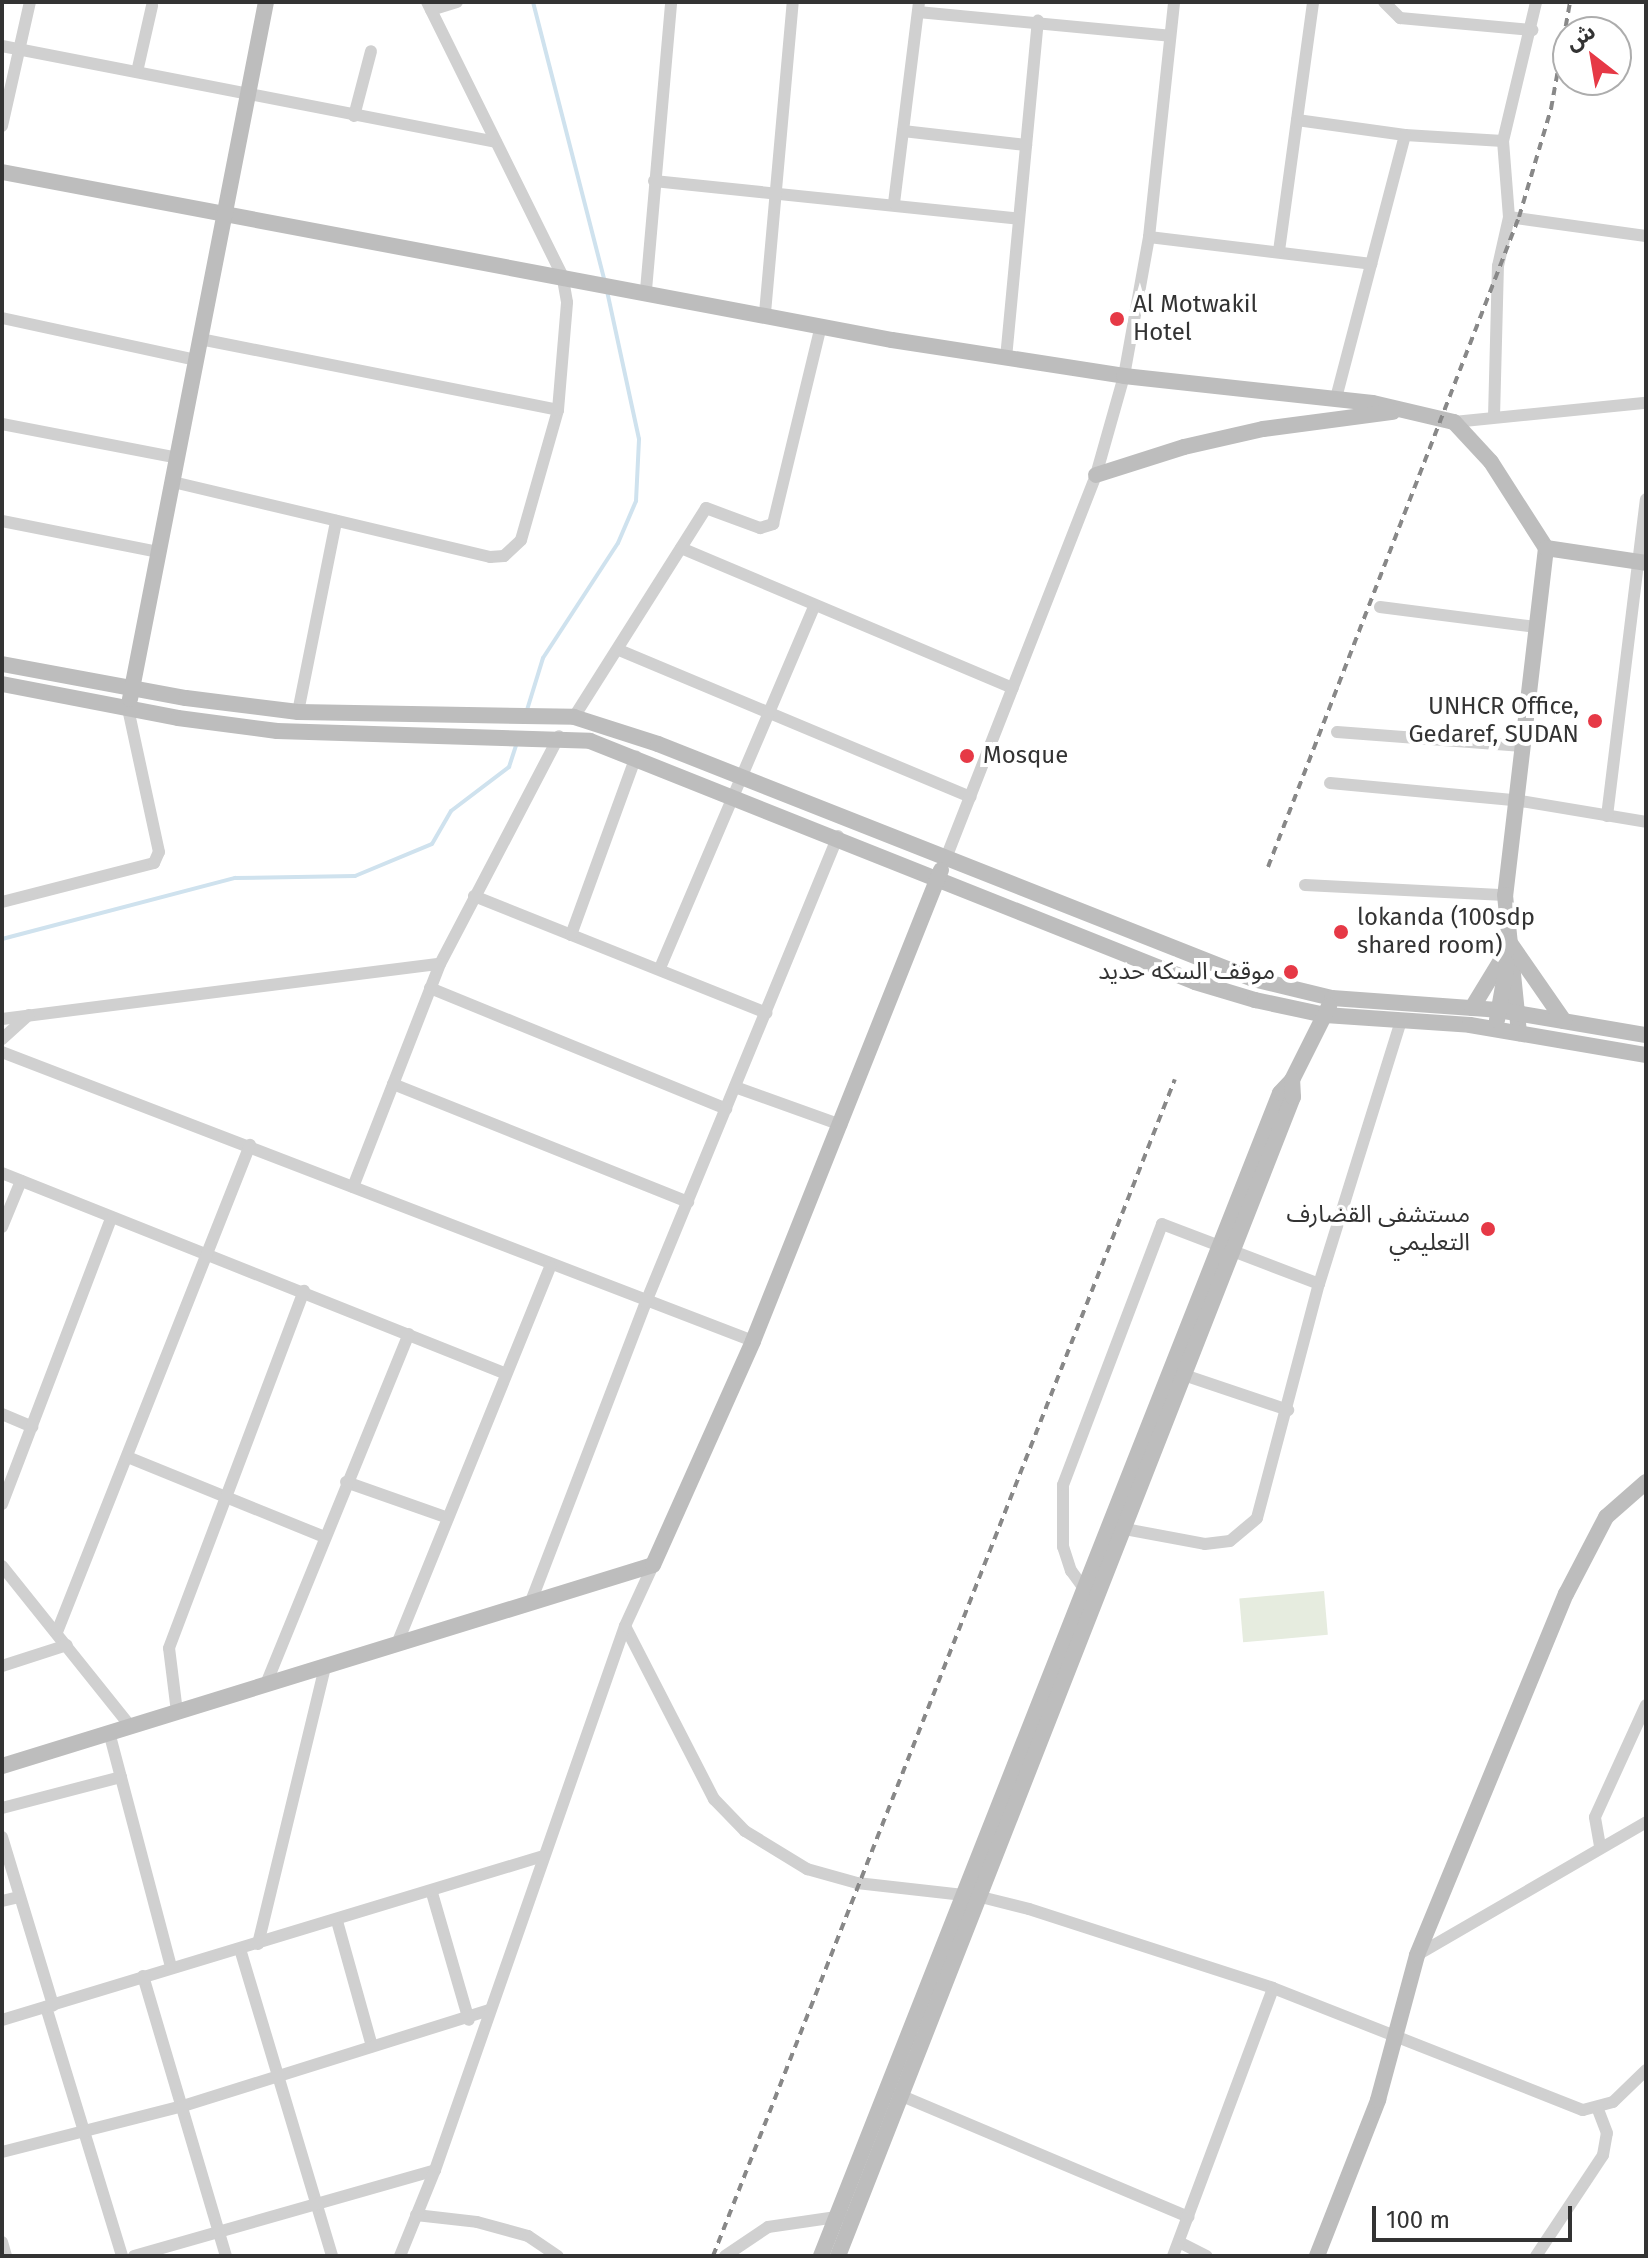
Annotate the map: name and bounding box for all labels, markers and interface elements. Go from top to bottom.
north arrow [1552,16,1632,96]
text: ش [1561,17,1600,56]
place label: Al Motwakil Hotel [1133,291,1258,347]
marker: Al Motwakil Hotel [1108,310,1126,328]
place label: UNHCR Office, Gedaref, SUDAN [1408,693,1579,749]
marker: UNHCR Office, Gedaref, SUDAN [1586,712,1604,730]
place label: Mosque [983,742,1068,770]
marker: Mosque [958,747,976,765]
place label: lokanda (100sdp shared room) [1357,904,1535,960]
marker: lokanda (100sdp shared room) [1332,923,1350,941]
place label: موقف السكه حديد [1098,958,1275,986]
marker: موقف السكه حديد [1282,963,1300,981]
place label: مستشفى القضارف التعليمي [1286,1201,1470,1257]
marker: مستشفى القضارف التعليمي [1477,1218,1499,1240]
scale bar [1376,2190,1576,2240]
text: 100 m [1386,2206,1450,2234]

